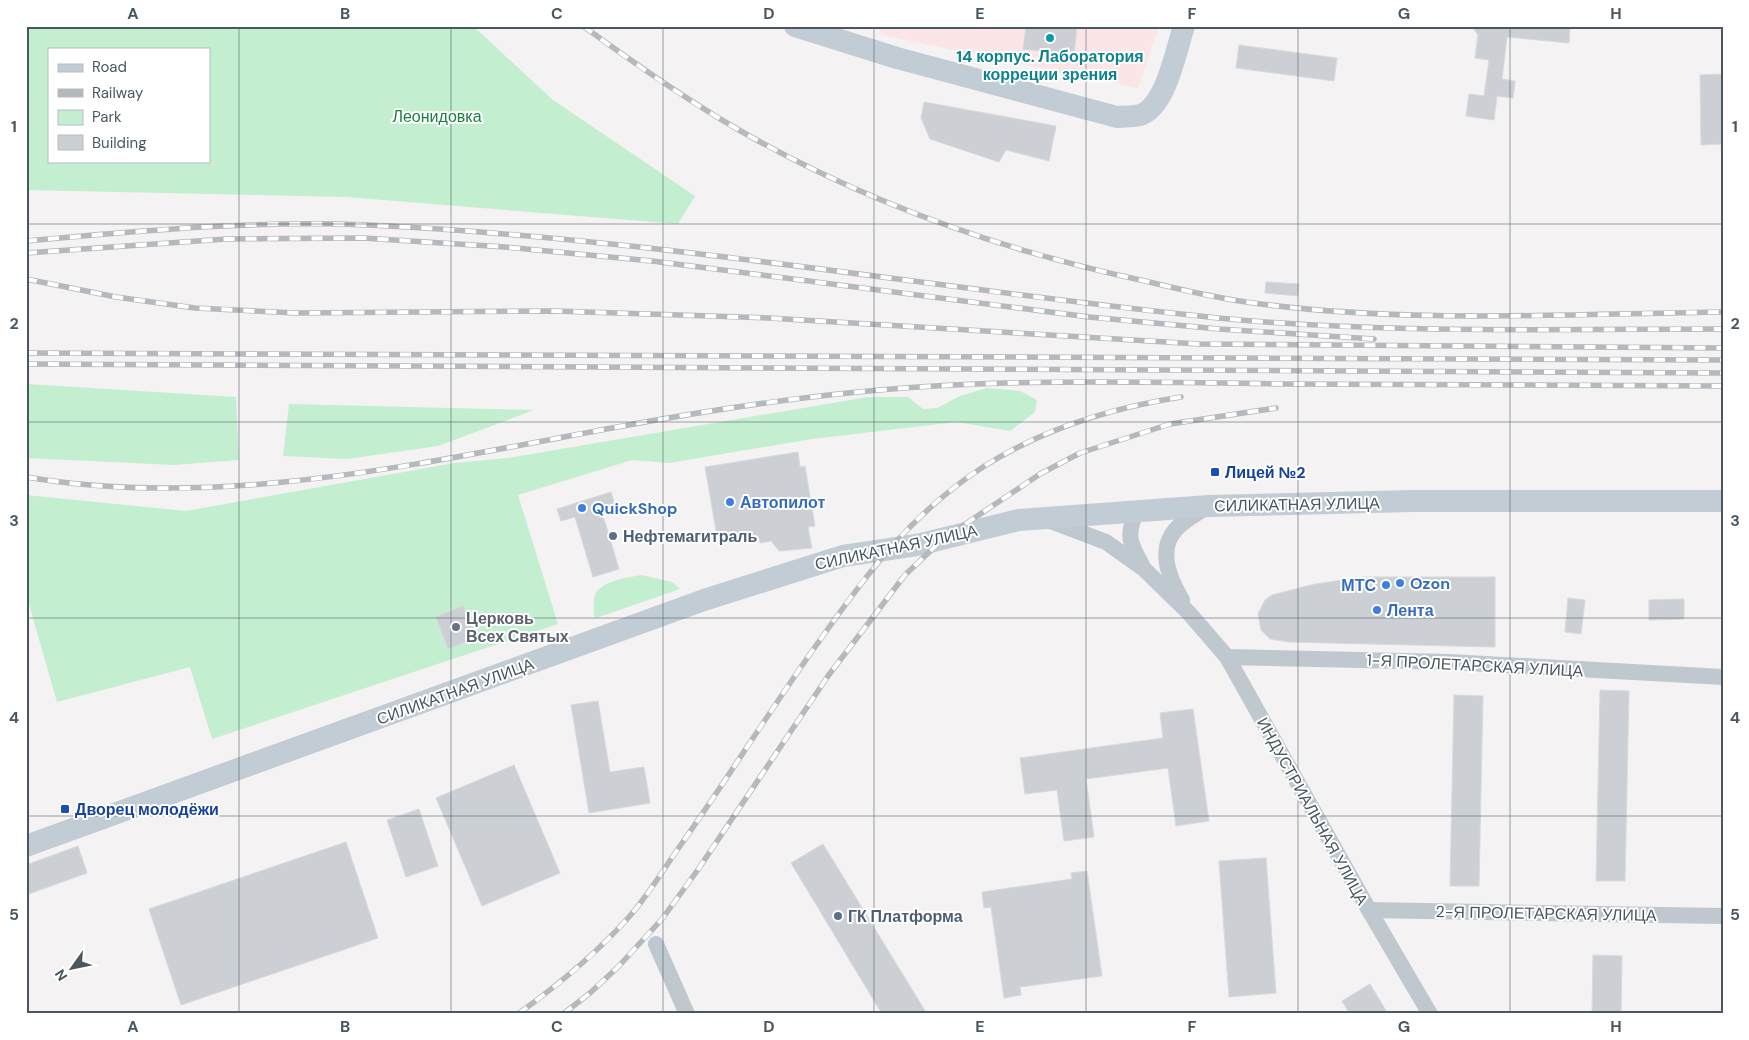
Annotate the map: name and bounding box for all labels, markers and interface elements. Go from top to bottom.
text: A [127,3,139,24]
text: B [340,3,350,24]
text: C [551,3,563,24]
text: D [763,3,775,24]
text: E [975,3,985,24]
text: F [1188,3,1197,24]
text: G [1398,3,1410,24]
text: H [1610,3,1622,24]
marker: 14 корпус. Лаборатория корреции зрения [1044,32,1056,44]
place label: 14 корпус. Лаборатория корреции зрения [956,46,1144,85]
legend [48,48,210,162]
text: Road [92,57,127,77]
text: Railway [92,83,144,103]
park label: Леонидовка [392,106,482,127]
text: Park [92,107,122,127]
text: 1 [11,116,17,137]
text: 1 [1732,116,1738,137]
text: Building [92,133,147,153]
text: 2 [9,313,19,334]
text: 2 [1730,313,1740,334]
place label: Лицей №2 [1225,462,1305,483]
marker: Лицей №2 [1209,466,1221,478]
place label: Автопилот [740,492,825,513]
street label: СИЛИКАТНАЯ УЛИЦА [1214,493,1380,516]
marker: Автопилот [724,496,736,508]
place label: QuickShop [592,498,678,519]
marker: QuickShop [576,502,588,514]
text: 3 [9,510,19,531]
text: 3 [1730,510,1740,531]
street label: СИЛИКАТНАЯ УЛИЦА [813,520,980,575]
place label: Нефтемагитраль [623,526,757,547]
marker: Нефтемагитраль [607,530,619,542]
place label: Ozon [1410,573,1450,594]
place label: МТС [1341,575,1376,596]
marker: Ozon [1394,577,1406,589]
marker: МТС [1380,579,1392,591]
place label: Лента [1387,600,1434,621]
marker: Лента [1371,604,1383,616]
place label: Церковь Всех Святых [466,608,569,647]
marker: Церковь Всех Святых [450,621,462,633]
street label: 1-Я ПРОЛЕТАРСКАЯ УЛИЦА [1366,649,1584,682]
street label: СИЛИКАТНАЯ УЛИЦА [374,653,537,730]
text: 4 [9,707,19,728]
text: 4 [1730,707,1740,728]
street label: ИНДУСТРИАЛЬНАЯ УЛИЦА [1252,714,1373,909]
place label: Дворец молодёжи [75,799,219,820]
marker: Дворец молодёжи [59,803,71,815]
street label: 2-Я ПРОЛЕТАРСКАЯ УЛИЦА [1435,901,1657,926]
text: 5 [9,904,19,925]
text: 5 [1730,904,1740,925]
place label: ГК Платформа [848,906,963,927]
marker: ГК Платформа [832,910,844,922]
north arrow [48,942,98,992]
text: N [51,966,71,984]
text: A [127,1016,139,1037]
text: B [340,1016,350,1037]
text: C [551,1016,563,1037]
text: D [763,1016,775,1037]
text: E [975,1016,985,1037]
text: F [1188,1016,1197,1037]
text: G [1398,1016,1410,1037]
text: H [1610,1016,1622,1037]

